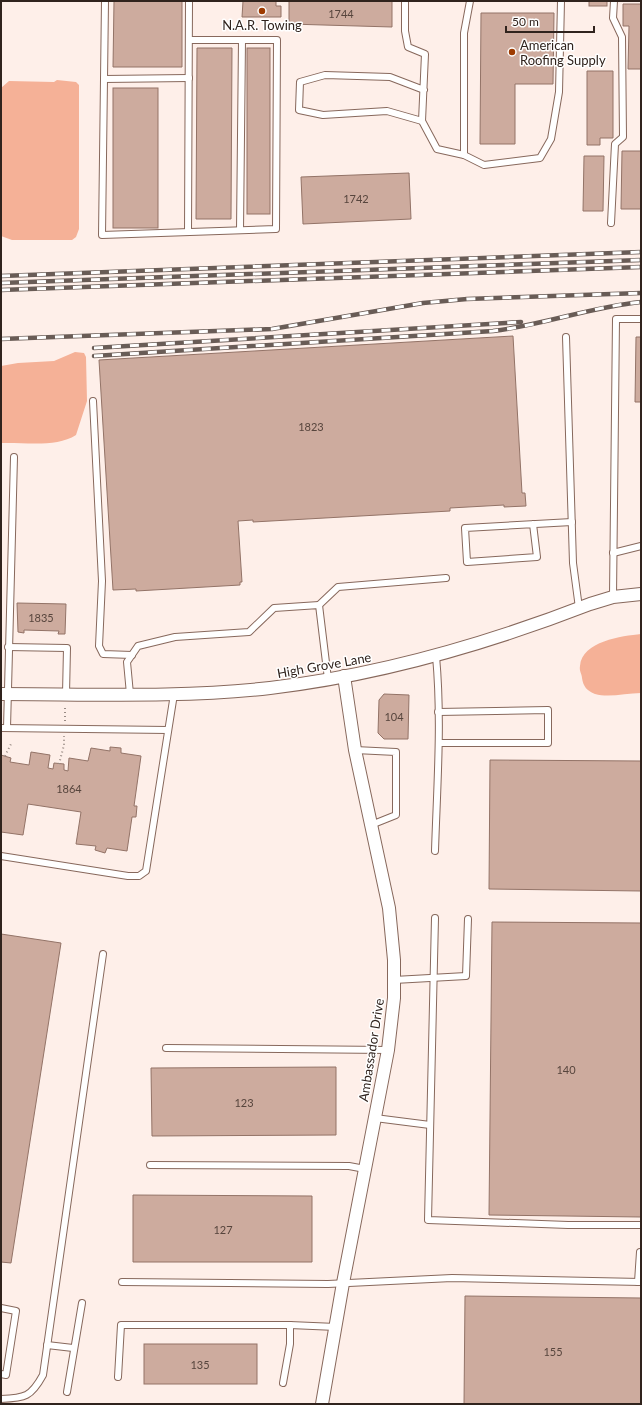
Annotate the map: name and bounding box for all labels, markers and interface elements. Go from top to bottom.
marker: N.A.R. Towing [257,6,267,16]
house number: 1744 [328,7,354,20]
scale bar [506,8,594,34]
text: 50 m [512,14,539,29]
place label: N.A.R. Towing [222,17,302,33]
place label: American Roofing Supply [520,37,606,68]
marker: American Roofing Supply [507,47,517,57]
house number: 1742 [343,192,369,205]
house number: 1823 [298,420,324,433]
house number: 1835 [28,611,54,624]
street label: High Grove Lane [276,649,372,681]
house number: 104 [384,710,404,723]
house number: 1864 [56,782,82,795]
street label: Ambassador Drive [355,997,387,1103]
house number: 140 [556,1063,576,1076]
house number: 123 [234,1096,254,1109]
house number: 127 [213,1223,233,1236]
house number: 155 [543,1345,563,1358]
house number: 135 [190,1358,210,1371]

